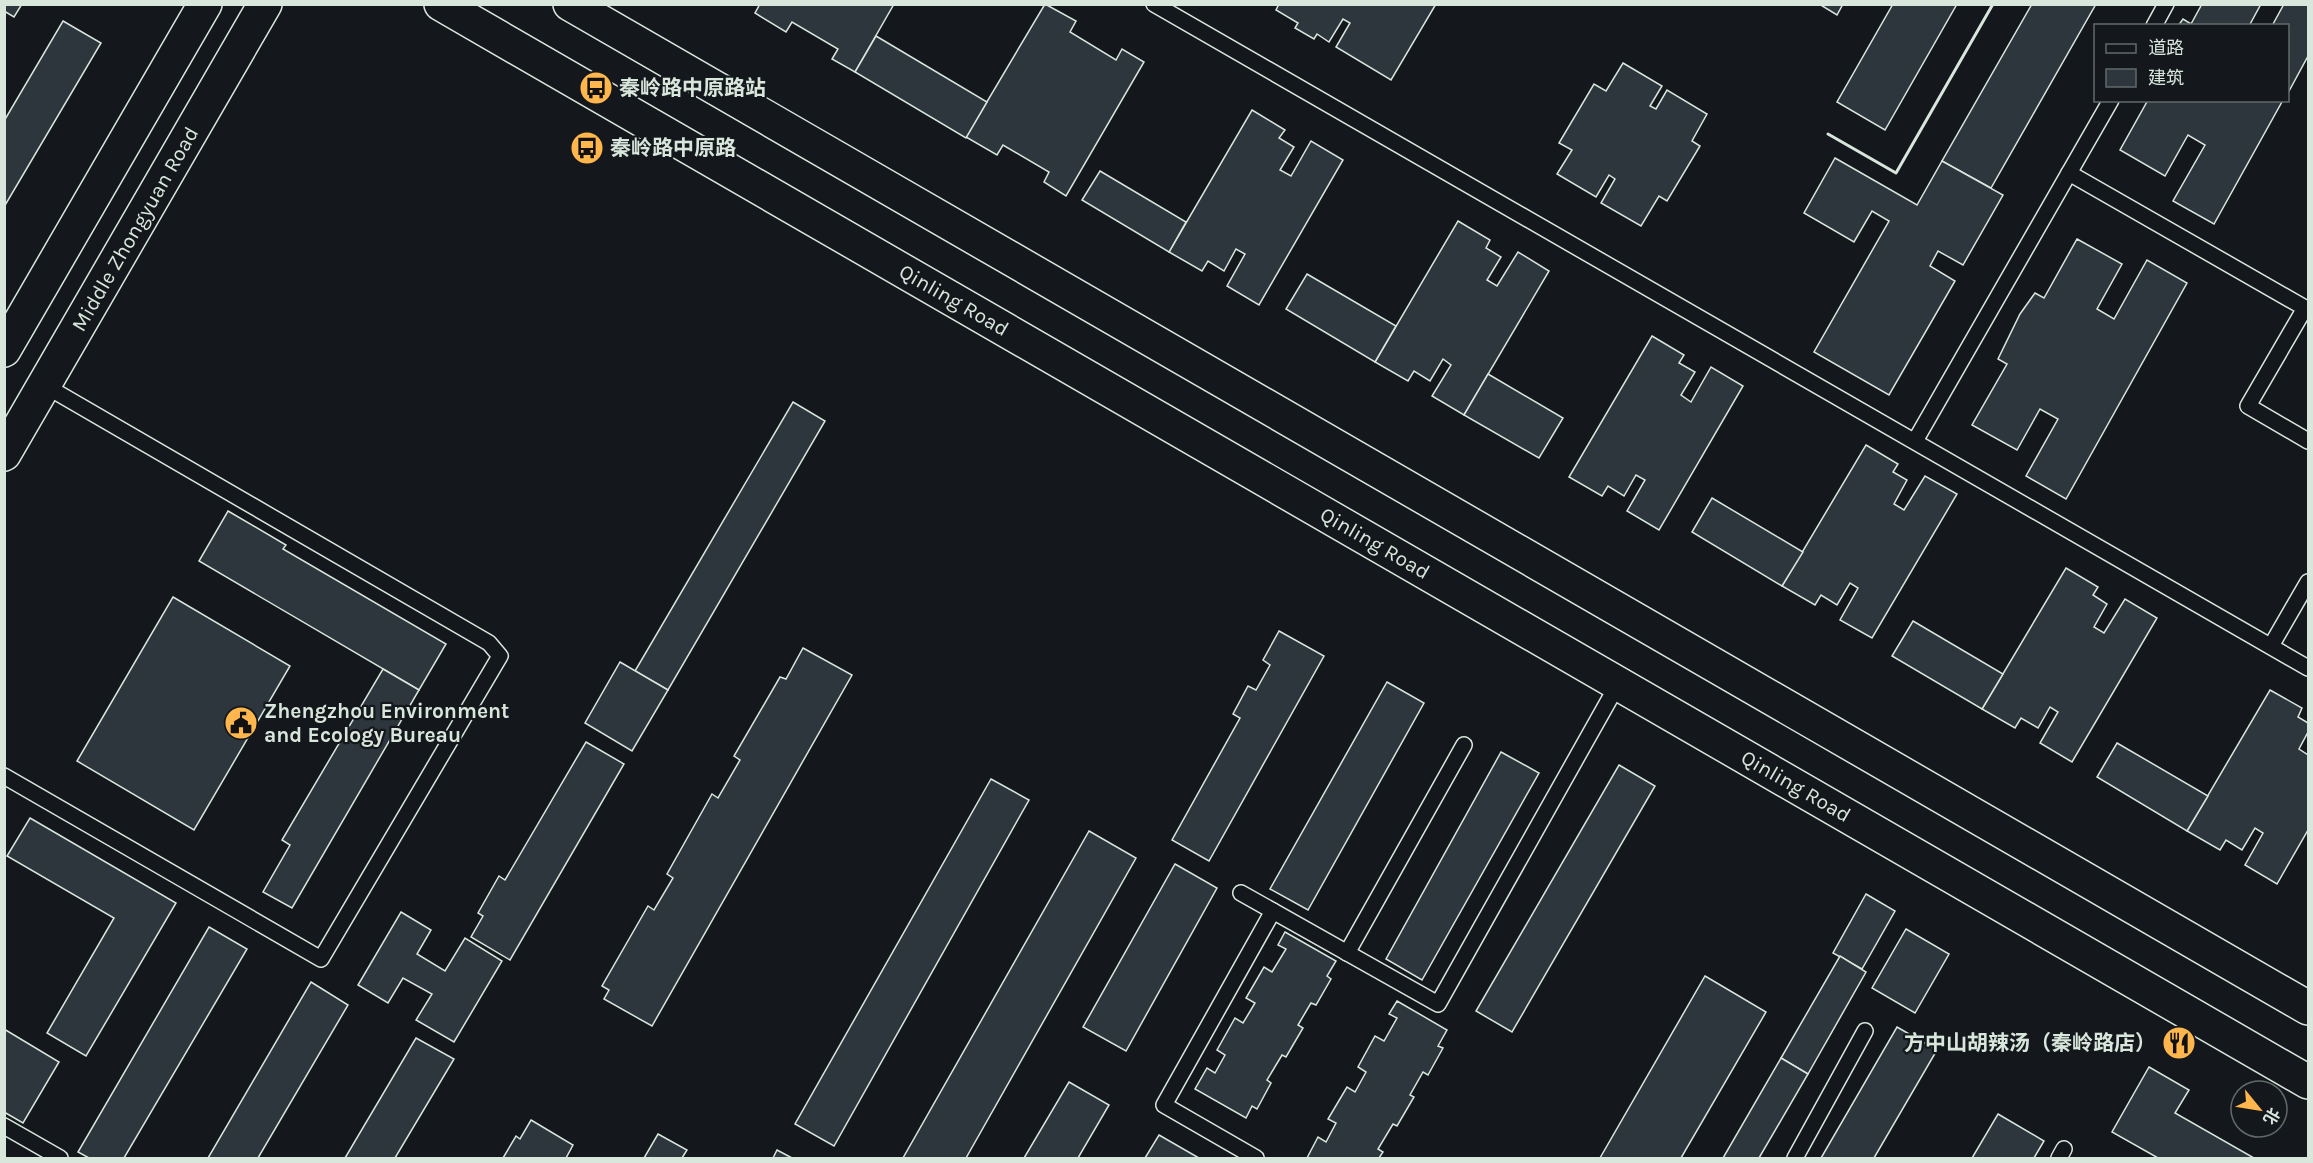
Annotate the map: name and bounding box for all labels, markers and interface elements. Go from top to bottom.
legend [2094,24,2289,102]
text: 道路 [2148,37,2184,59]
text: 建筑 [2148,67,2184,89]
bus stop icon: 秦岭路中原路站 [578,70,614,106]
place label: 秦岭路中原路站 [619,76,766,100]
street label: Middle Zhongyuan Road [67,123,203,335]
bus stop icon: 秦岭路中原路 [569,130,605,166]
place label: 秦岭路中原路 [610,136,736,160]
street label: Qinling Road [895,259,1013,341]
street label: Qinling Road [1316,502,1434,584]
place label: Zhengzhou Environment and Ecology Bureau [264,699,509,747]
public building icon: Zhengzhou Environment and Ecology Bureau [223,705,259,741]
street label: Qinling Road [1737,745,1855,827]
restaurant icon: 方中山胡辣汤（秦岭路店） [2161,1025,2197,1061]
place label: 方中山胡辣汤（秦岭路店） [1904,1031,2156,1055]
north arrow [2229,1079,2289,1139]
text: 北 [2259,1105,2284,1128]

